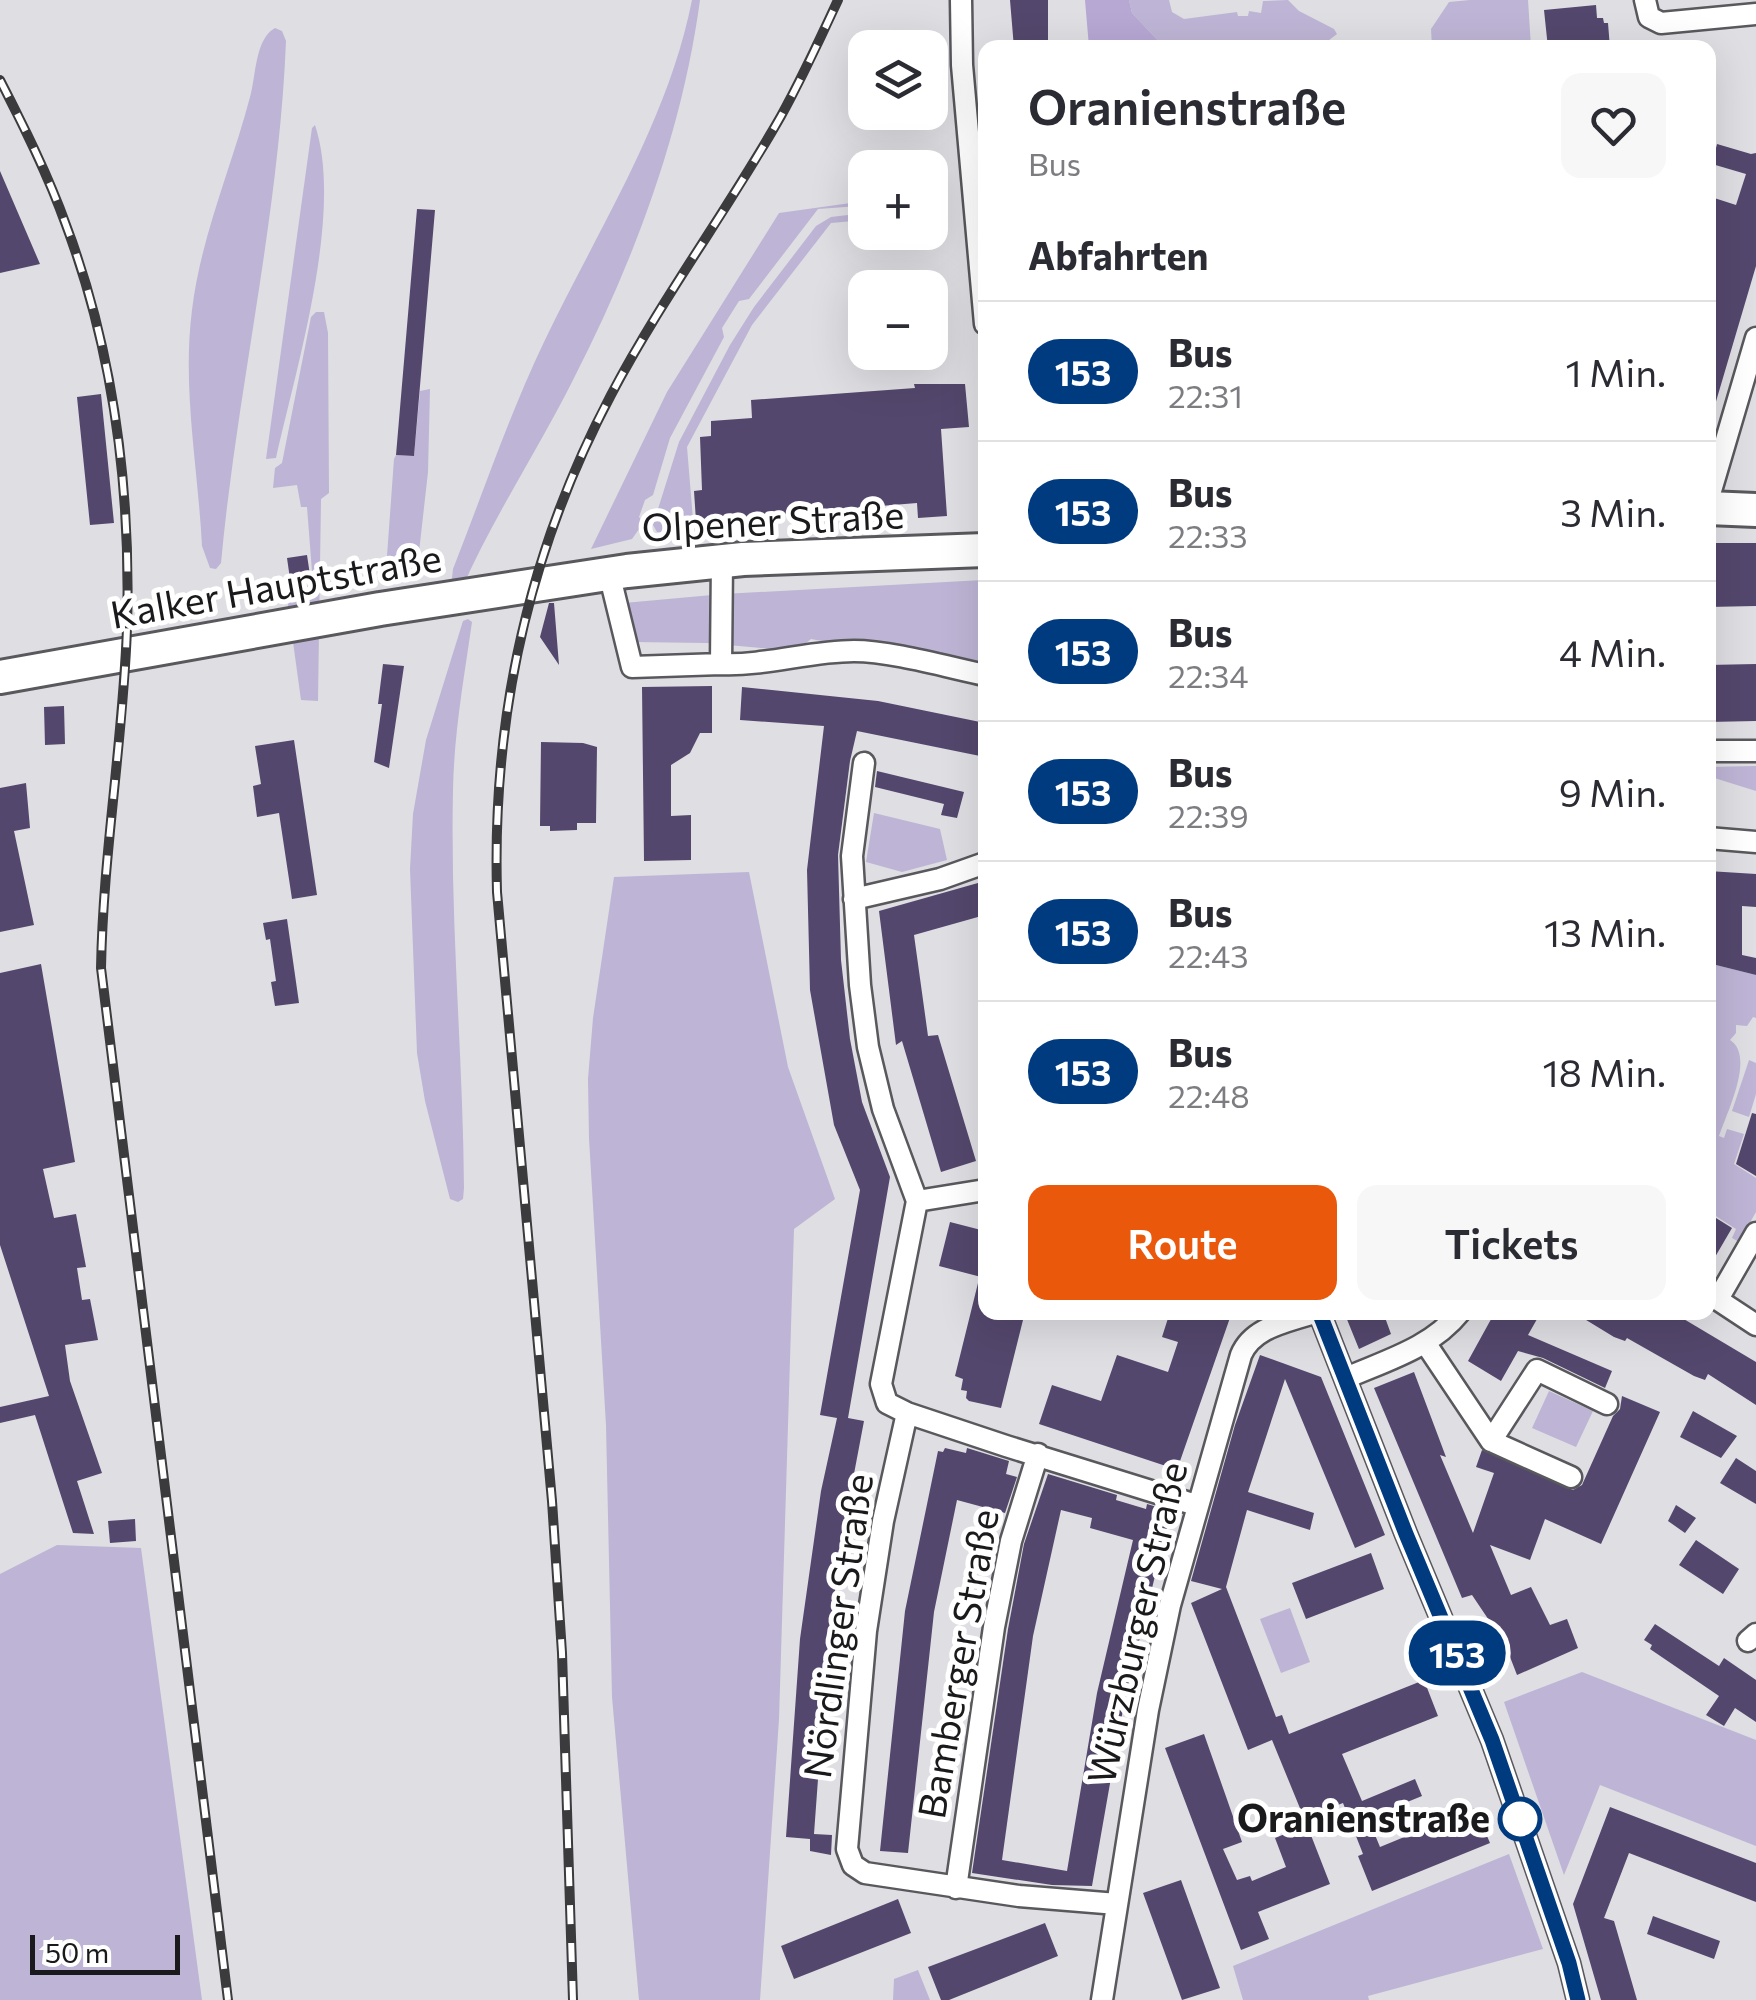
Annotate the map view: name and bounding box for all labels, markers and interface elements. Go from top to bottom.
map controls [848,30,948,370]
button: layers [848,30,948,130]
button: heart [1561,73,1666,178]
text: Oranienstraße [1028,76,1346,135]
text: Bus [1028,143,1081,183]
button: + [848,150,948,250]
text: Abfahrten [1028,231,1208,278]
button: − [848,270,948,370]
text: Bus [1168,328,1233,375]
text: 1 Min. [1566,348,1666,395]
text: 153 [1055,350,1111,393]
text: 22:31 [1168,375,1243,415]
text: Bus [1168,468,1233,515]
text: 3 Min. [1560,488,1666,535]
street label: Olpener Straße [640,489,905,550]
text: 153 [1055,490,1111,533]
text: 22:33 [1168,515,1247,555]
street label: Kalker Hauptstraße [106,532,445,637]
text: Bus [1168,608,1233,655]
text: 4 Min. [1559,628,1666,675]
text: 153 [1055,630,1111,673]
text: 22:34 [1168,655,1249,695]
text: Bus [1168,748,1233,795]
text: 9 Min. [1559,768,1666,815]
text: 153 [1055,770,1111,813]
text: 22:39 [1168,795,1249,835]
text: Bus [1168,888,1233,935]
text: 13 Min. [1544,908,1666,955]
text: 153 [1055,910,1111,953]
text: 22:43 [1168,935,1249,975]
text: Bus [1168,1028,1233,1075]
text: 18 Min. [1543,1048,1666,1095]
text: 153 [1055,1050,1111,1093]
text: 22:48 [1168,1075,1250,1115]
button: Route [1028,1185,1337,1300]
button: Tickets [1357,1185,1666,1300]
street label: Würzburger Straße [1076,1457,1195,1788]
street label: Nördlinger Straße [792,1470,881,1781]
street label: Bamberger Straße [906,1505,1007,1822]
line badge: 153 [1400,1620,1514,1686]
text: 153 [1429,1632,1485,1675]
place label: Oranienstraße [1237,1793,1490,1840]
marker: Oranienstraße [1499,1798,1541,1840]
scale bar [30,1930,180,1974]
text: 50 m [45,1935,109,1969]

